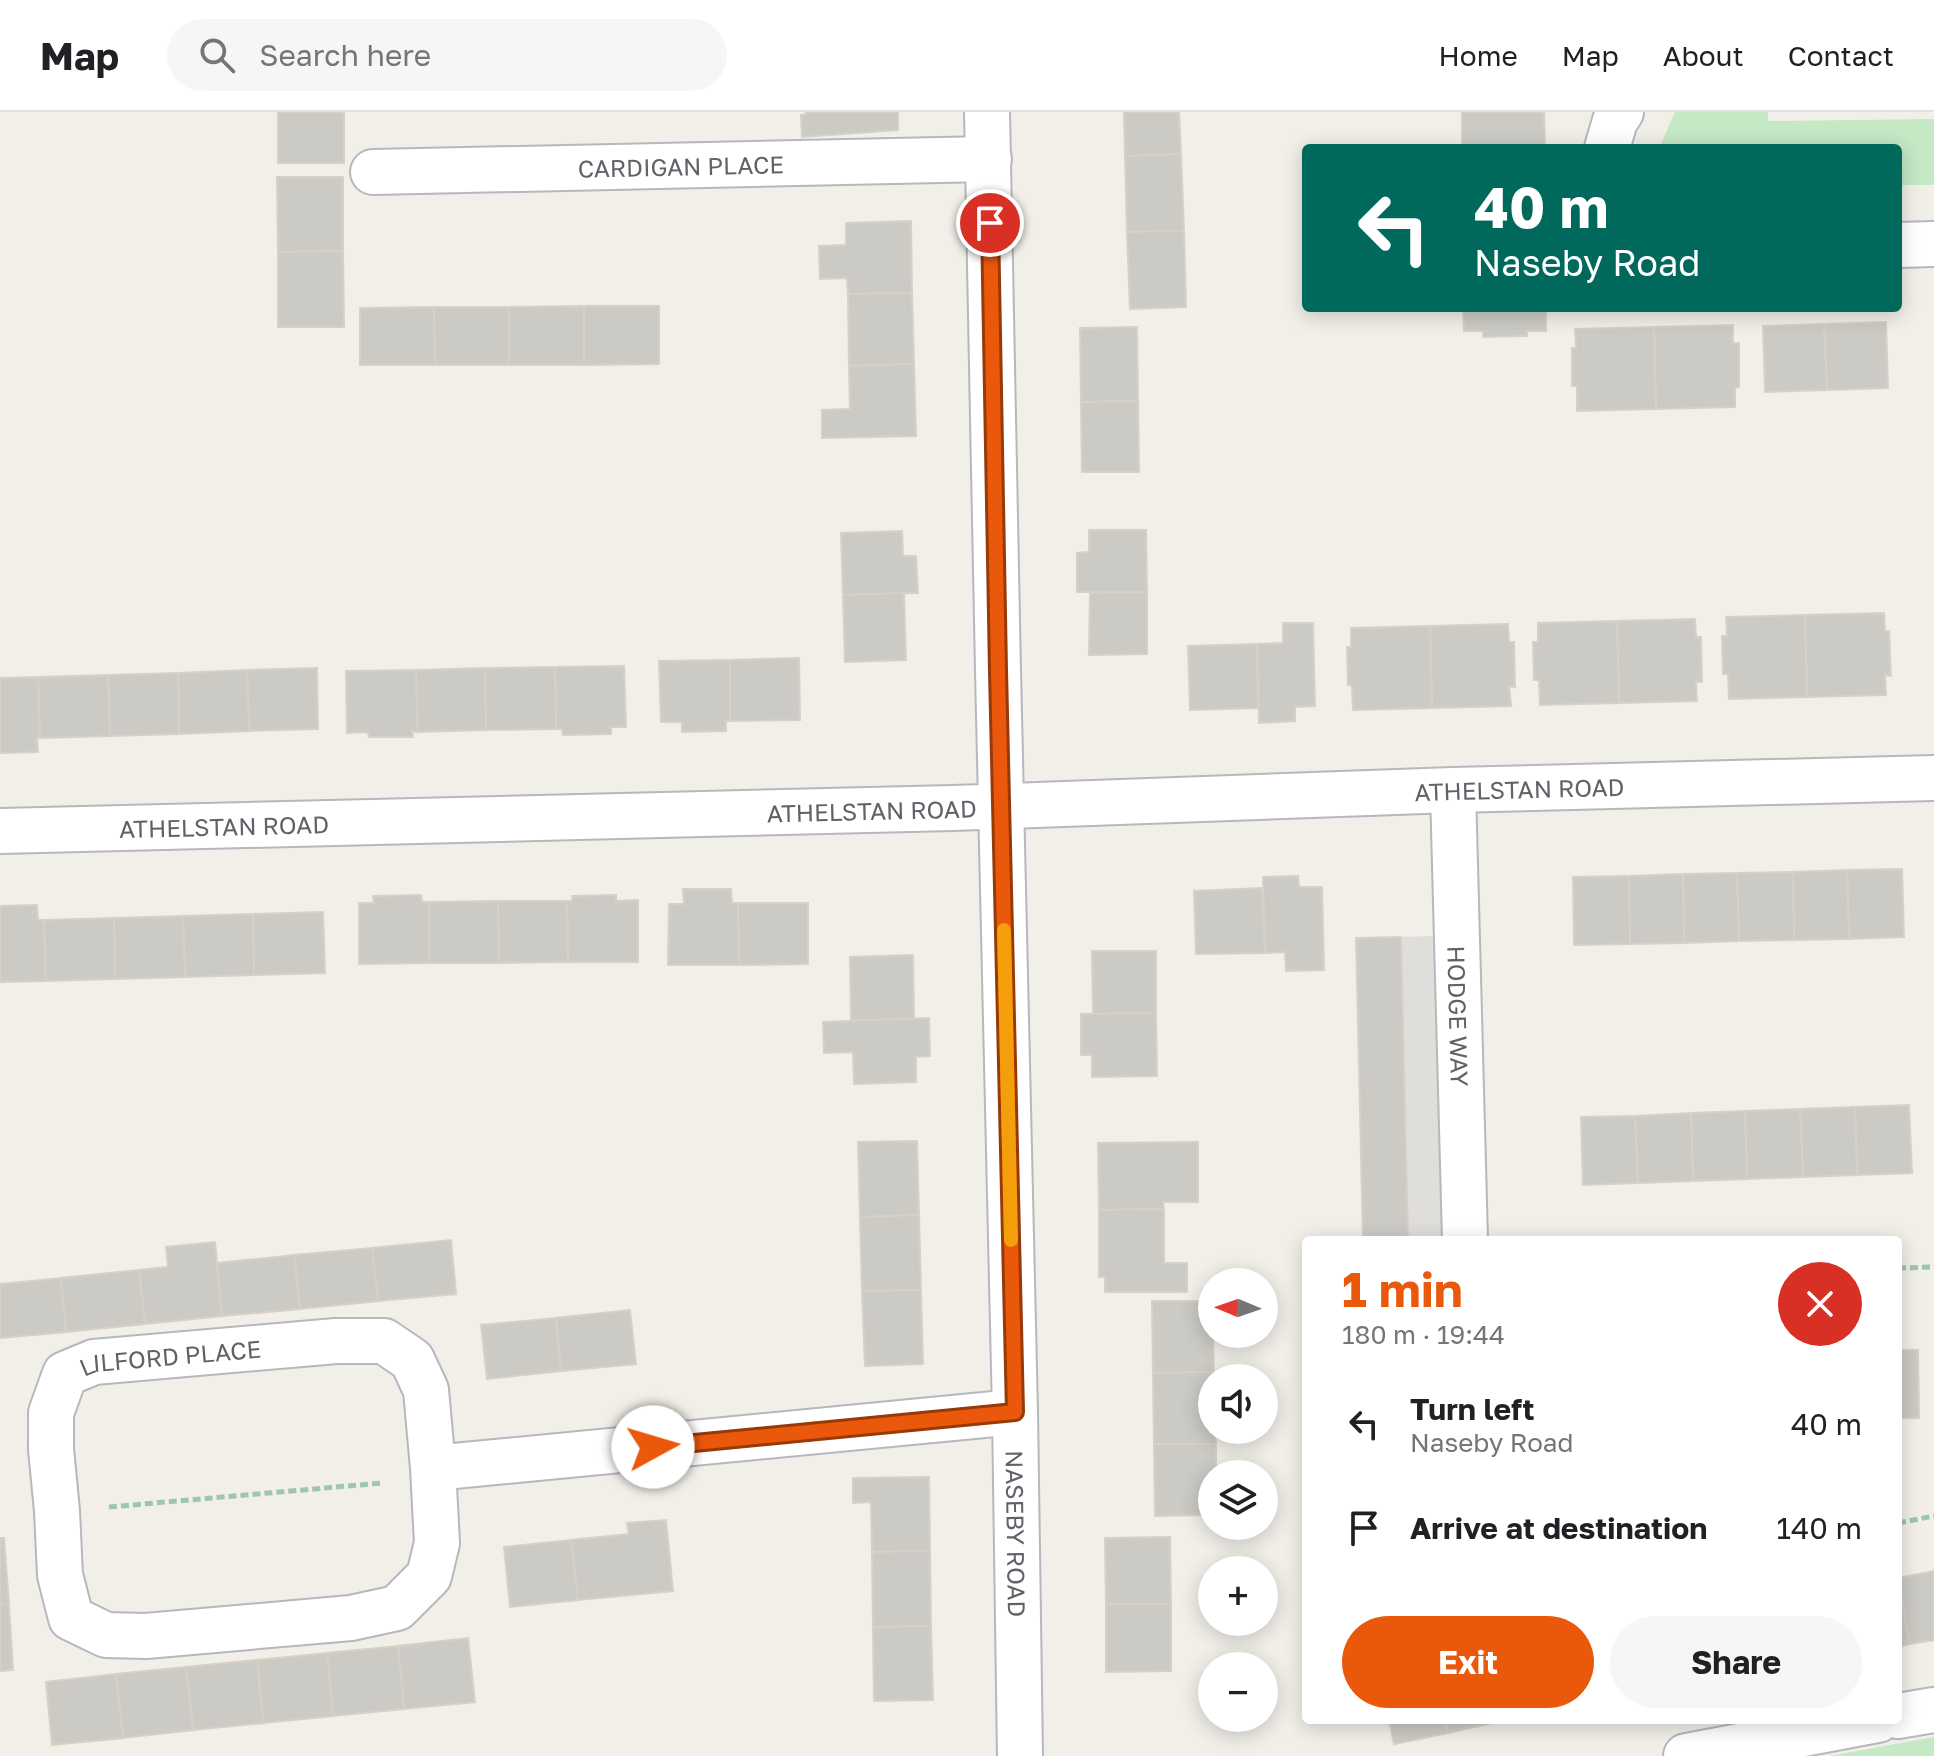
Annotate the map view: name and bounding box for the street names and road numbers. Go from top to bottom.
street label: CARDIGAN PLACE [578,149,784,182]
street label: ATHELSTAN ROAD [1414,771,1625,806]
street label: ATHELSTAN ROAD [766,793,977,827]
street label: ATHELSTAN ROAD [119,809,329,843]
street label: HODGE WAY [1443,945,1475,1087]
street label: LILFORD PLACE [75,1333,262,1381]
street label: NASEBY ROAD [1001,1450,1032,1617]

